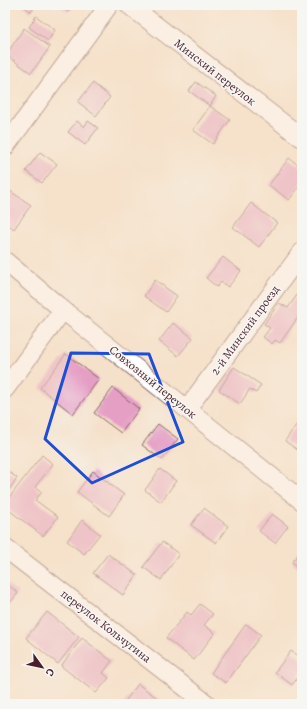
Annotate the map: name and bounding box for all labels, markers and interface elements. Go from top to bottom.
street label: Минский переулок [171,35,259,109]
street label: 2-й Минский проезд [207,282,283,378]
street label: Совхозный переулок [106,342,200,422]
street label: переулок Кольчугина [58,586,155,667]
north arrow [22,647,62,687]
text: С [42,665,58,679]

